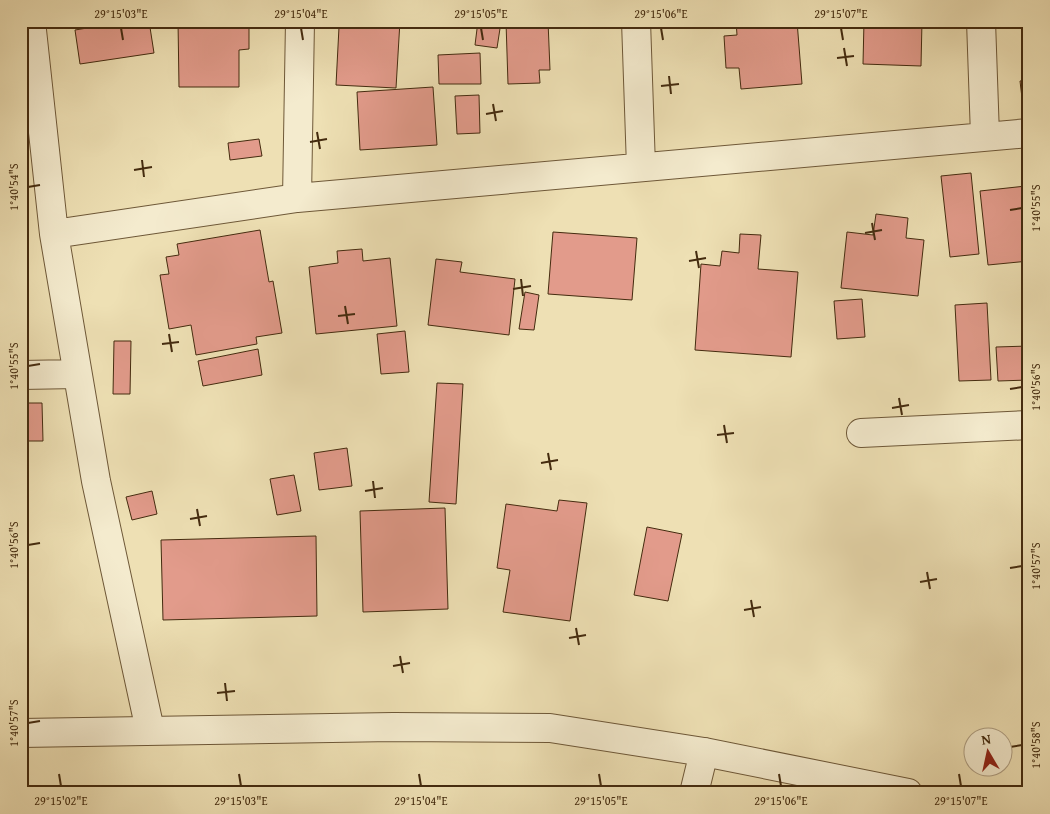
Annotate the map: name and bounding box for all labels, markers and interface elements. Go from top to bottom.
text: 29°15'03"E [94,5,148,22]
text: 29°15'04"E [274,5,328,22]
text: 29°15'05"E [454,5,508,22]
text: 29°15'06"E [634,5,688,22]
text: 29°15'07"E [814,5,868,22]
text: 1°40'54"S [5,163,22,211]
text: 1°40'55"S [1027,184,1044,232]
text: 1°40'55"S [5,342,22,390]
text: 1°40'56"S [1027,363,1044,411]
text: 1°40'56"S [5,521,22,569]
text: 1°40'57"S [1027,542,1044,590]
text: 1°40'57"S [5,699,22,747]
text: 1°40'58"S [1027,721,1044,769]
north arrow [962,726,1012,776]
text: N [980,728,993,750]
text: 29°15'02"E [34,792,88,809]
text: 29°15'03"E [214,792,268,809]
text: 29°15'04"E [394,792,448,809]
text: 29°15'05"E [574,792,628,809]
text: 29°15'06"E [754,792,808,809]
text: 29°15'07"E [934,792,988,809]

